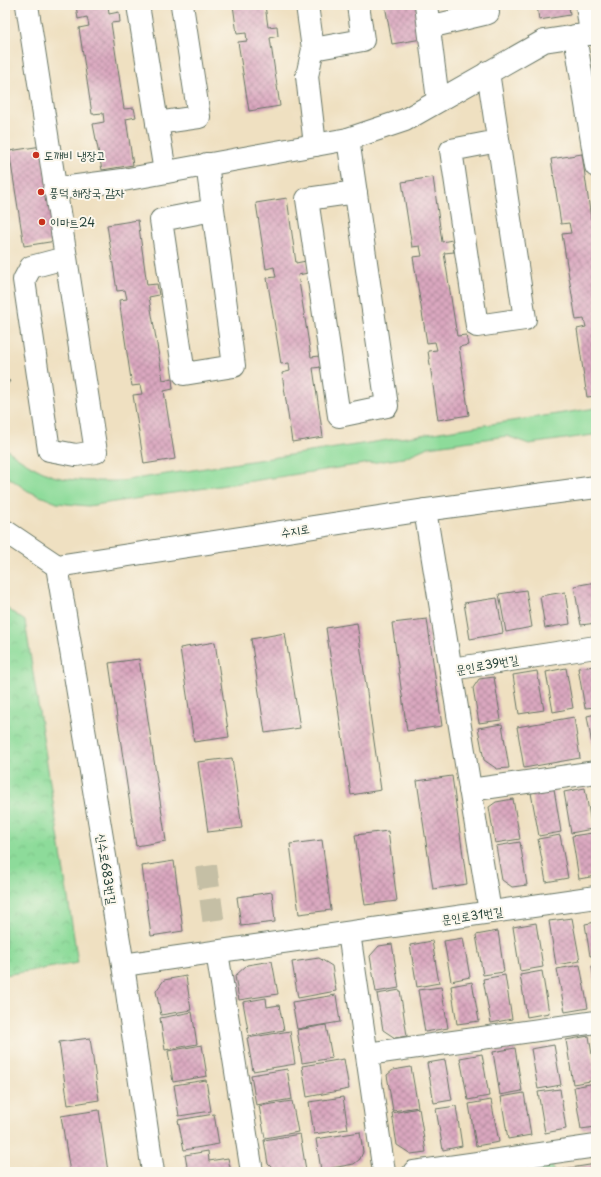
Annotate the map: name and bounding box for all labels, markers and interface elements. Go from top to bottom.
place label: 도깨비 냉장고 [44,146,106,164]
marker: 도깨비 냉장고 [31,150,41,160]
place label: 풍덕 해장국 감자 [49,183,125,201]
marker: 풍덕 해장국 감자 [36,187,46,197]
place label: 이마트24 [50,213,95,231]
marker: 이마트24 [37,217,47,227]
street label: 수지로 [279,519,311,541]
street label: 문인로39번길 [454,650,520,678]
street label: 신수로683번길 [92,832,122,906]
street label: 문인로31번길 [440,902,504,928]

